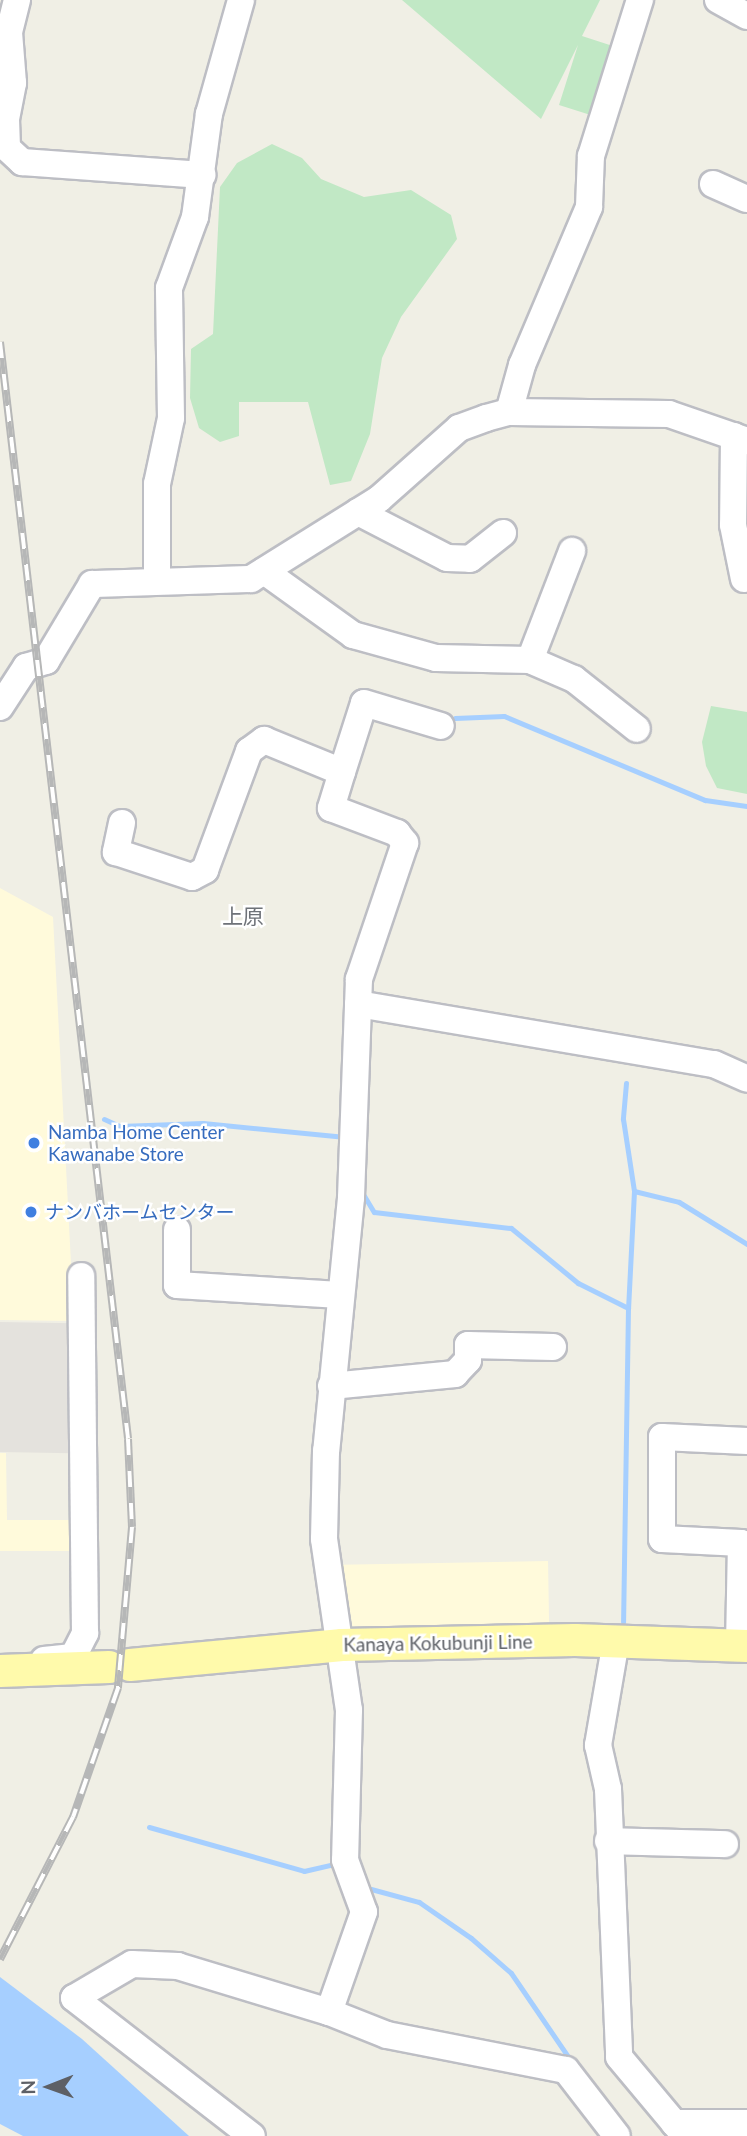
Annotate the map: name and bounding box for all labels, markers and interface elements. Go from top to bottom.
district label: 上原 [222,903,264,929]
place label: Namba Home Center Kawanabe Store [48,1121,224,1165]
marker: Namba Home Center Kawanabe Store [26,1135,42,1151]
place label: ナンバホームセンター [45,1201,235,1223]
marker: ナンバホームセンター [23,1204,39,1220]
street label: Kanaya Kokubunji Line [343,1630,533,1656]
north arrow [14,2052,84,2122]
text: N [16,2080,39,2095]

